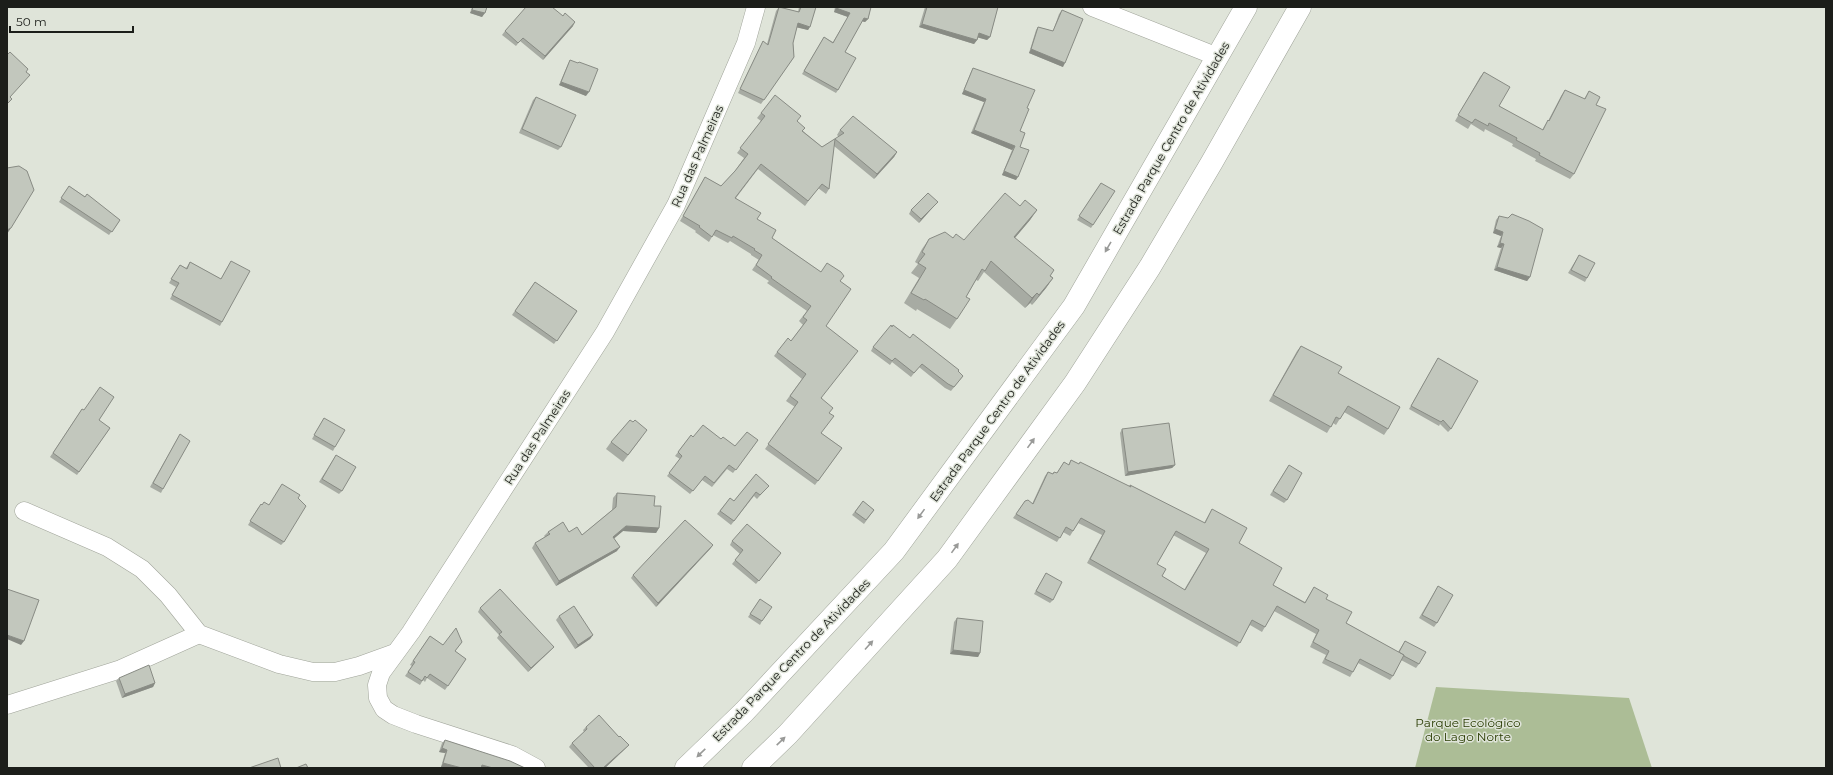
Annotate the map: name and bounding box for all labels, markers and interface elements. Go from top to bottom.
scale bar [10,8,133,34]
text: 50 m [16,14,47,29]
street label: Estrada Parque Centro de Atividades [1109,39,1233,237]
street label: Rua das Palmeiras [668,102,726,209]
one-way arrow [1104,241,1111,253]
street label: Estrada Parque Centro de Atividades [926,317,1068,505]
street label: Rua das Palmeiras [501,387,573,487]
one-way arrow [1027,437,1036,448]
one-way arrow [918,509,926,519]
one-way arrow [951,542,959,553]
street label: Estrada Parque Centro de Atividades [709,575,873,744]
one-way arrow [864,640,873,650]
park label: Parque Ecológico do Lago Norte [1415,715,1521,744]
one-way arrow [776,736,786,746]
one-way arrow [696,749,706,758]

